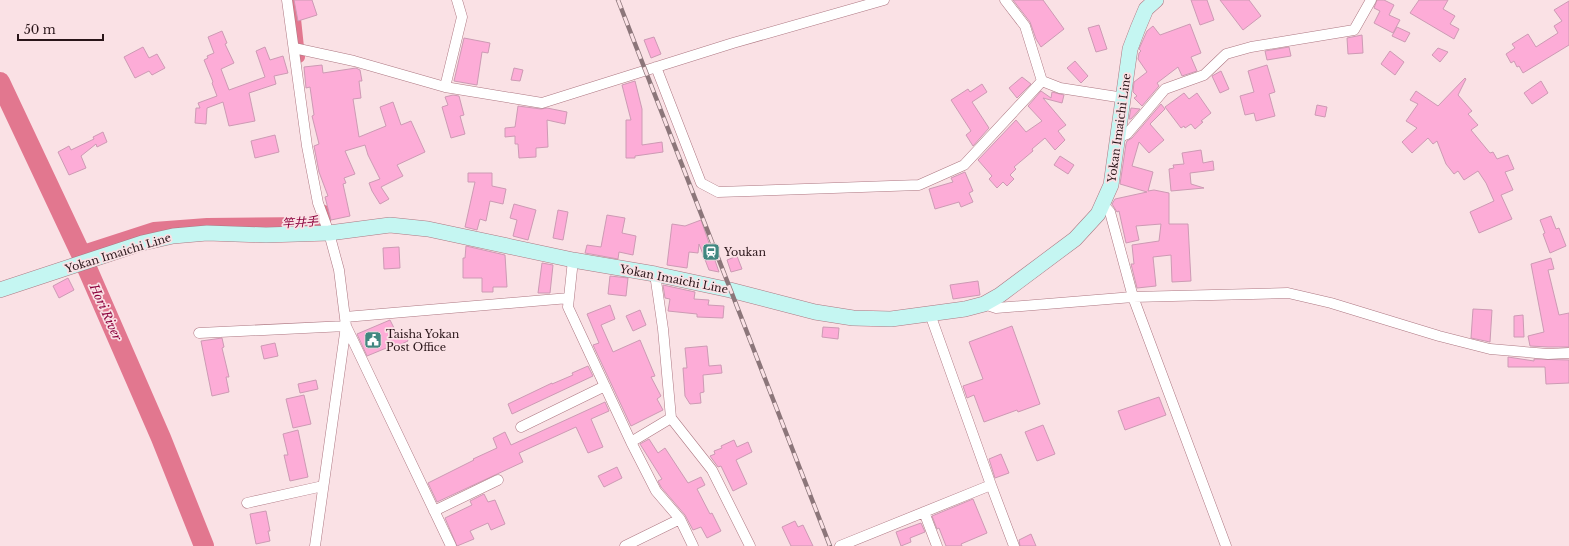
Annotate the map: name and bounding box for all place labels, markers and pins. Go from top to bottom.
station icon: Youkan [701,242,721,262]
place label: Youkan [723,245,766,259]
place label: Taisha Yokan Post Office [386,327,460,354]
public building icon: Taisha Yokan Post Office [363,330,383,350]

